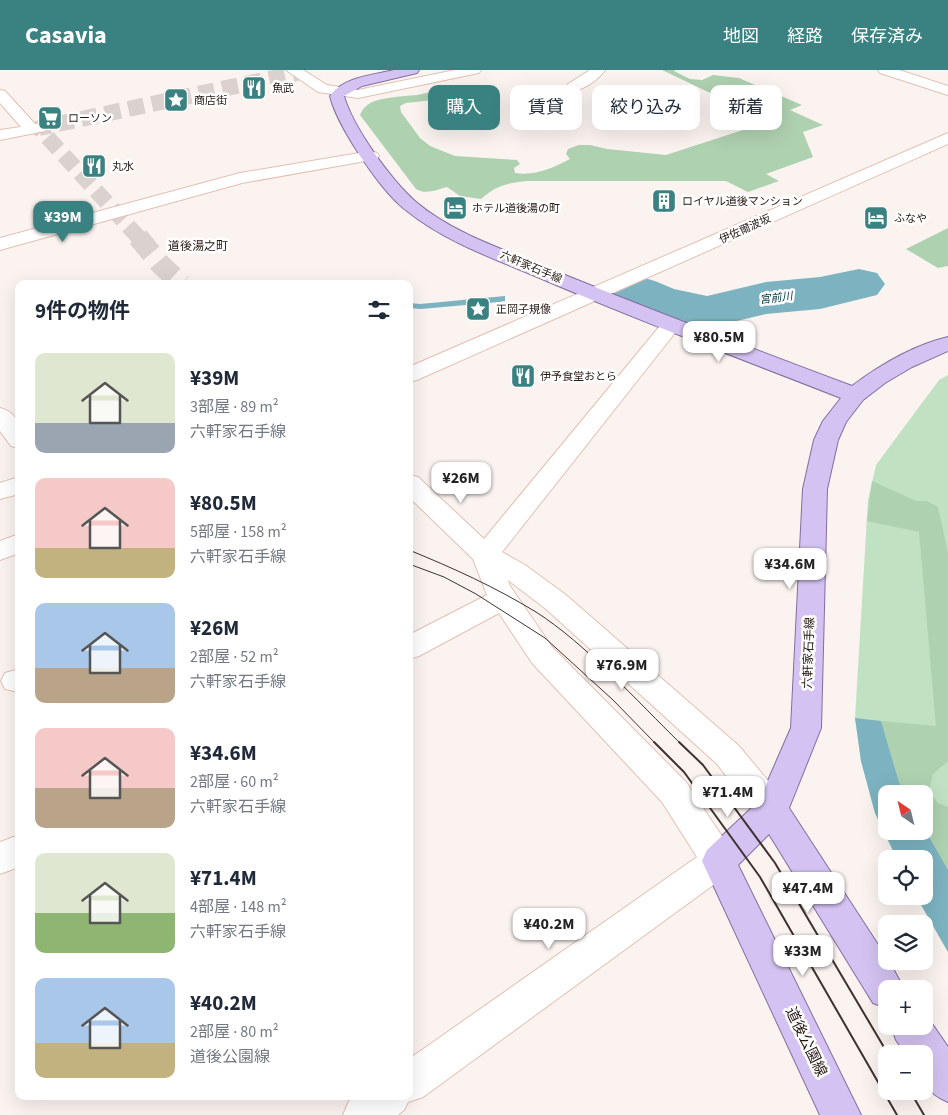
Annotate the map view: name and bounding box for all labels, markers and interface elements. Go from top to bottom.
text: Casavia [25,18,107,53]
text: 地図 [723,24,759,49]
text: 経路 [787,24,823,49]
text: 保存済み [851,24,923,49]
restaurant icon: 魚武 [241,75,267,101]
place label: 魚武 [272,81,294,96]
chip: 購入 [428,85,500,130]
chip: 賃貸 [510,85,582,130]
chip: 絞り込み [592,85,700,130]
chip: 新着 [710,85,782,130]
place icon: 商店街 [163,87,189,113]
place label: 商店街 [194,93,227,108]
supermarket icon: ローソン [37,105,63,131]
place label: ローソン [68,111,112,126]
restaurant icon: 丸水 [81,153,107,179]
place label: 丸水 [112,159,134,174]
building icon: ロイヤル道後マンション [651,188,677,214]
place label: ロイヤル道後マンション [682,194,803,209]
hotel icon: ホテル道後湯の町 [442,195,468,221]
pin: ¥39M [33,200,93,243]
place label: ホテル道後湯の町 [472,201,560,216]
hotel icon: ふなや [863,205,889,231]
text: ¥39M [44,206,82,228]
street label: 伊佐爾波坂 [717,211,773,247]
place label: ふなや [894,211,927,226]
district label: 道後湯之町 [168,238,228,255]
street label: 六軒家石手線 [498,247,564,287]
water label: 宮前川 [759,288,794,307]
text: 9件の物件 [35,296,130,326]
icon: filters [365,296,393,324]
place icon: 正岡子規像 [465,296,491,322]
place label: 正岡子規像 [496,302,551,317]
pin: ¥80.5M [678,320,760,363]
text: ¥80.5M [694,326,744,348]
text: ¥39M [190,363,239,393]
restaurant icon: 伊予食堂おとら [510,363,536,389]
place label: 伊予食堂おとら [540,369,617,384]
icon: home [75,373,135,433]
text: 3部屋 · 89 m² [190,396,279,418]
text: 六軒家石手線 [190,421,286,443]
pin: ¥26M [431,462,491,504]
text: ¥26M [442,467,480,489]
text: ¥80.5M [190,488,257,518]
icon: home [75,498,135,558]
text: 5部屋 · 158 m² [190,521,287,543]
text: 六軒家石手線 [190,546,286,568]
pin: ¥34.6M [749,548,831,590]
text: ¥34.6M [765,553,815,575]
text: ¥26M [190,613,239,643]
street label: 六軒家石手線 [799,617,819,689]
icon: home [75,623,135,683]
text: 2部屋 · 52 m² [190,646,279,668]
pin: ¥76.9M [581,648,663,691]
text: ¥76.9M [597,654,647,676]
text: 六軒家石手線 [190,671,286,693]
text: ¥34.6M [190,738,257,768]
icon: home [75,748,135,808]
text: 2部屋 · 60 m² [190,771,279,793]
pin: ¥71.4M [687,776,769,818]
text: ¥71.4M [703,781,753,803]
north arrow [878,785,932,840]
map controls [878,785,933,1100]
text: 六軒家石手線 [190,796,286,818]
button: locate [878,850,933,905]
text: ¥71.4M [190,863,257,893]
pin: ¥47.4M [767,872,849,914]
icon: home [75,873,135,933]
text: ¥47.4M [783,877,833,899]
text: 4部屋 · 148 m² [190,896,287,918]
pin: ¥40.2M [508,908,590,950]
text: ¥40.2M [524,913,574,935]
button: layers [878,915,933,970]
text: 六軒家石手線 [190,921,286,943]
pin: ¥33M [773,934,833,977]
text: ¥33M [784,940,822,962]
button: + [878,980,933,1035]
text: ¥40.2M [190,988,257,1018]
icon: home [75,998,135,1058]
street label: 道後公園線 [780,1004,832,1080]
text: 2部屋 · 80 m² [190,1021,279,1043]
button: − [878,1045,933,1100]
text: 道後公園線 [190,1046,270,1068]

